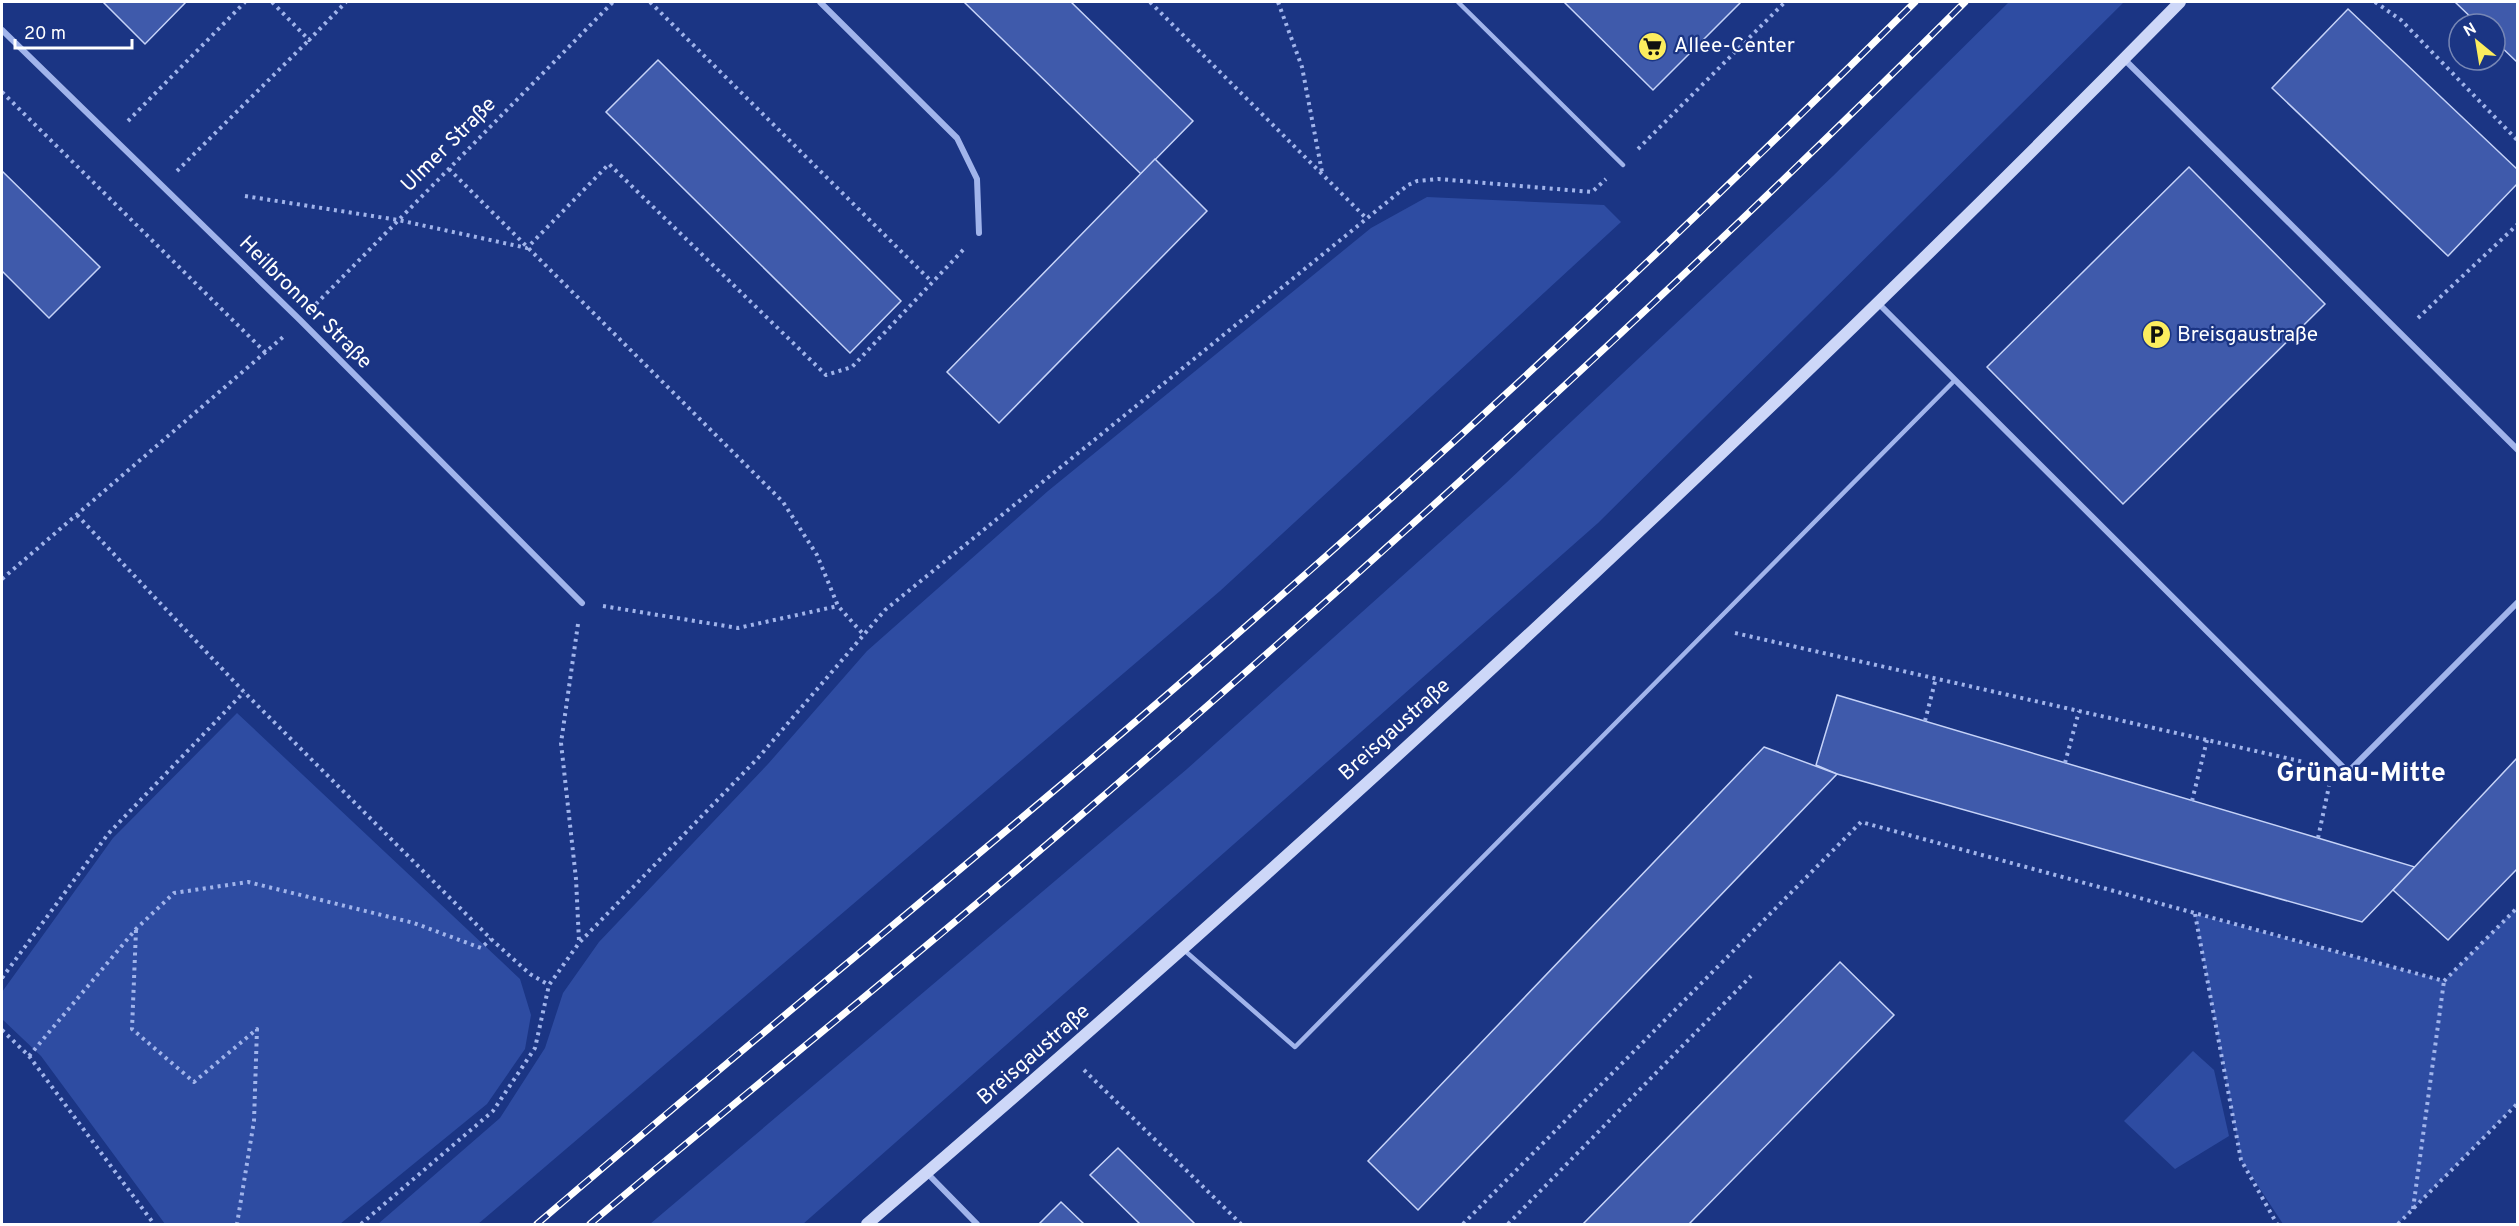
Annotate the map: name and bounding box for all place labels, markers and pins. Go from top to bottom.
supermarket icon: Allee-Center [1637,30,1669,62]
place label: Allee-Center [1674,33,1795,60]
parking icon: Breisgaustraße [2140,319,2172,351]
place label: Breisgaustraße [2177,322,2318,349]

